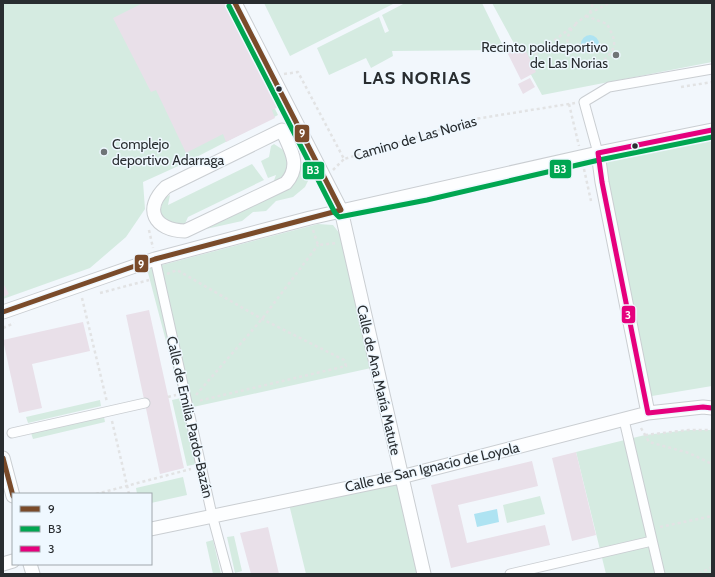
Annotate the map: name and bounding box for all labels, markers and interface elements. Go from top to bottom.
place label: Recinto polideportivo de Las Norias [481,38,608,72]
marker: Recinto polideportivo de Las Norias [611,50,621,60]
district label: LAS NORIAS [362,67,472,89]
unlabelled marker [274,84,284,94]
street label: Camino de Las Norias [351,112,479,164]
line badge: 9 [294,124,310,143]
text: 9 [299,126,305,140]
place label: Complejo deportivo Adarraga [112,135,225,169]
unlabelled marker [630,141,640,151]
marker: Complejo deportivo Adarraga [99,147,109,157]
line badge: B3 [549,159,572,179]
line badge: B3 [302,161,325,180]
text: B3 [554,162,566,176]
text: B3 [307,163,319,177]
line badge: 9 [134,254,149,273]
text: 9 [138,257,144,271]
street label: Calle de Ana María Matute [353,303,405,457]
line badge: 3 [621,305,636,324]
text: 3 [625,308,631,322]
street label: Calle de Emilia Pardo-Bazán [163,334,217,500]
street label: Calle de San Ignacio de Loyola [343,438,521,496]
legend [12,493,152,565]
text: 9 [48,501,55,516]
text: B3 [48,521,62,536]
text: 3 [48,541,55,556]

